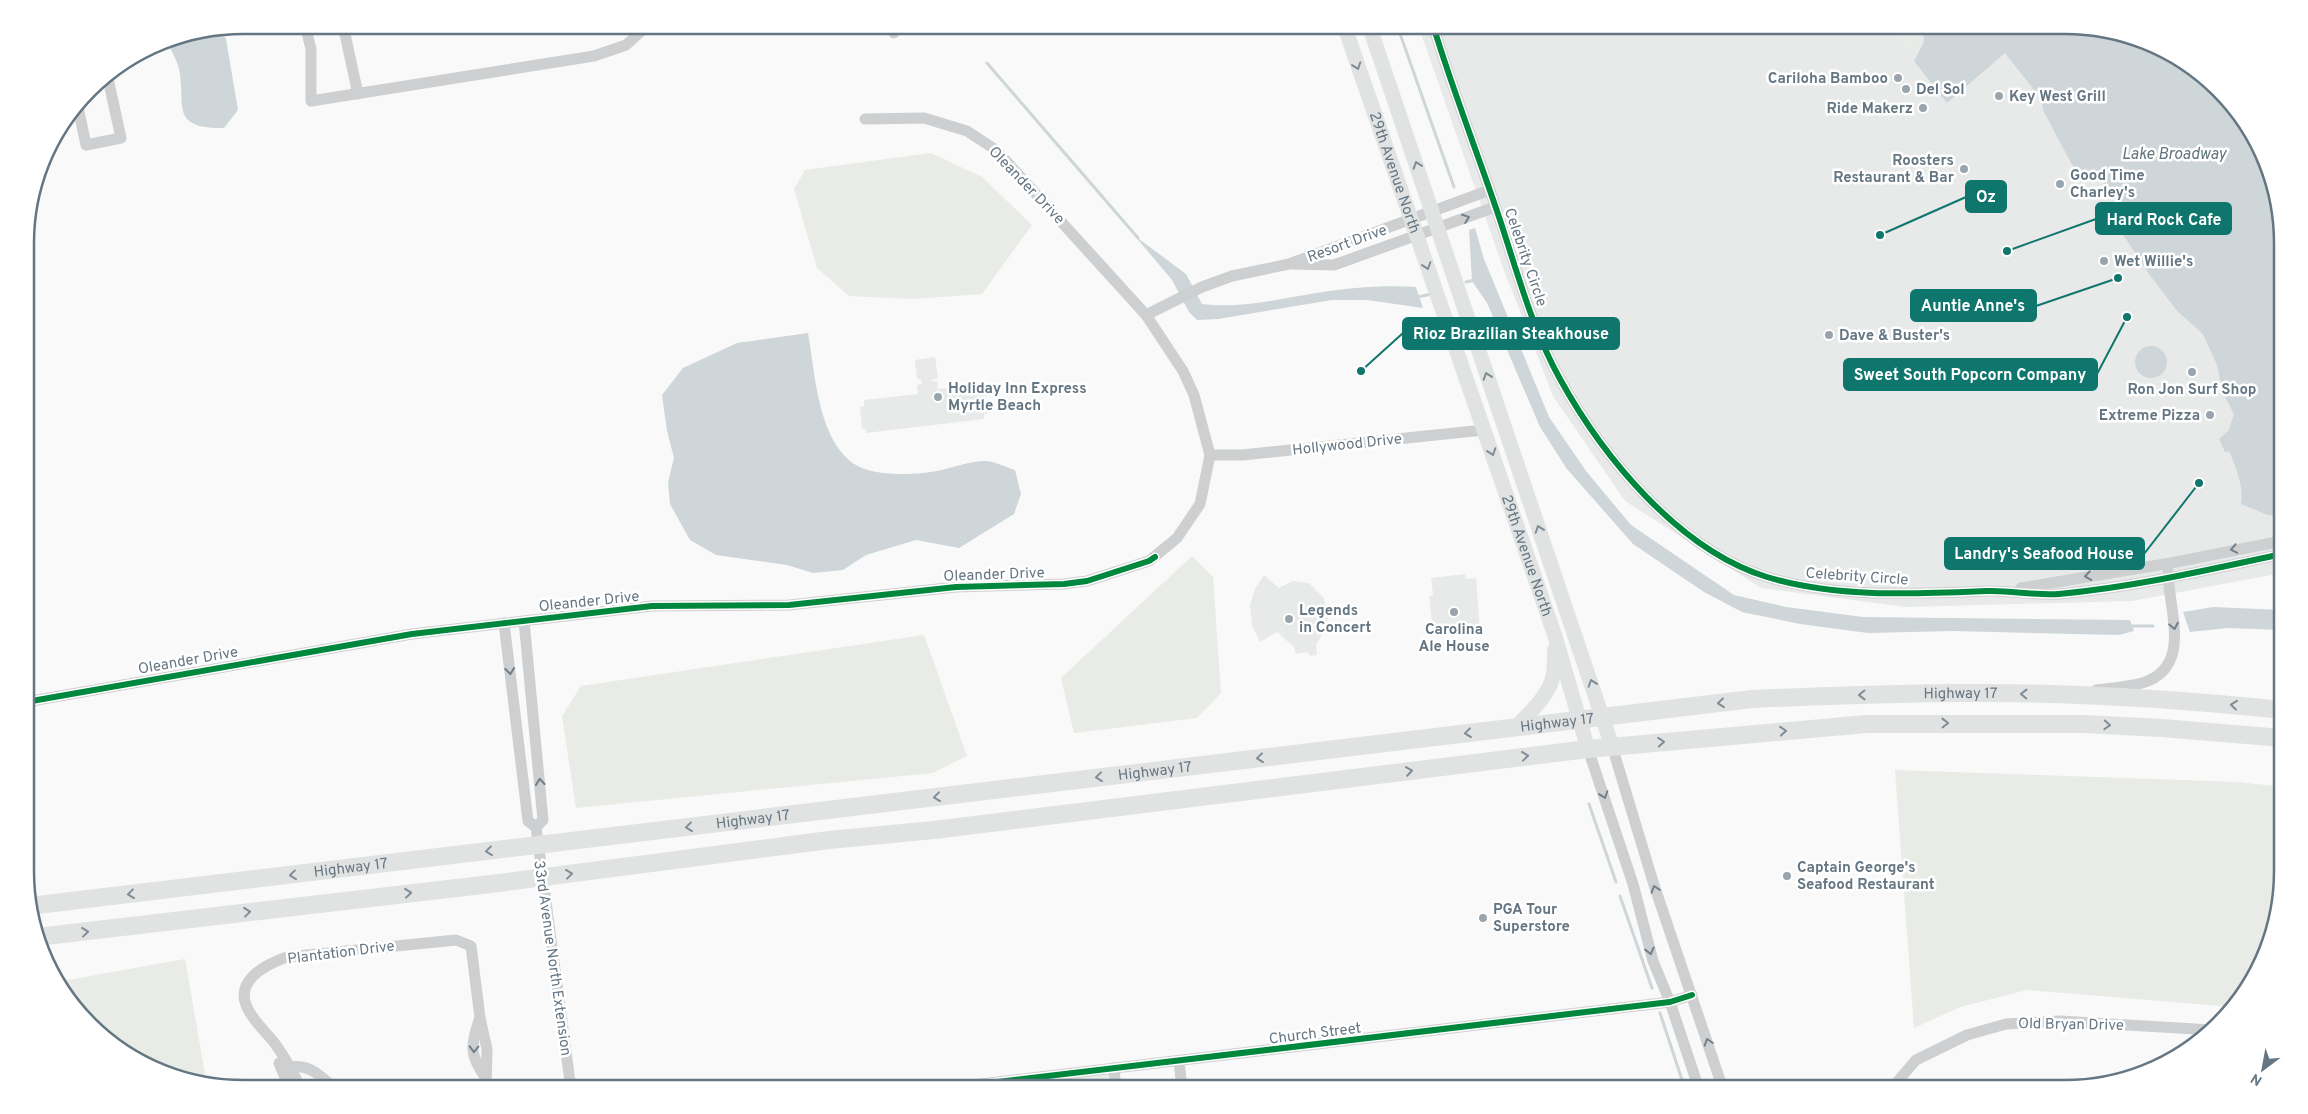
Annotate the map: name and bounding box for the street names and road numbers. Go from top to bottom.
street label: 29th Avenue North [1364,110,1423,236]
street label: Oleander Drive [984,143,1068,229]
street label: Celebrity Circle [1499,206,1550,309]
street label: Resort Drive [1305,221,1390,268]
street label: Hollywood Drive [1291,430,1403,461]
street label: 29th Avenue North [1496,492,1555,619]
street label: Oleander Drive [943,564,1045,587]
street label: Celebrity Circle [1805,564,1909,591]
street label: Oleander Drive [538,588,640,617]
street label: Oleander Drive [137,643,240,680]
street label: Highway 17 [1923,685,1998,704]
street label: Highway 17 [1519,710,1595,738]
street label: Highway 17 [1117,758,1193,786]
street label: Highway 17 [715,807,791,834]
street label: Highway 17 [313,855,389,883]
street label: 33rd Avenue North Extension [528,859,575,1057]
street label: Plantation Drive [286,937,396,969]
street label: Old Bryan Drive [2018,1015,2124,1036]
street label: Church Street [1268,1019,1362,1050]

